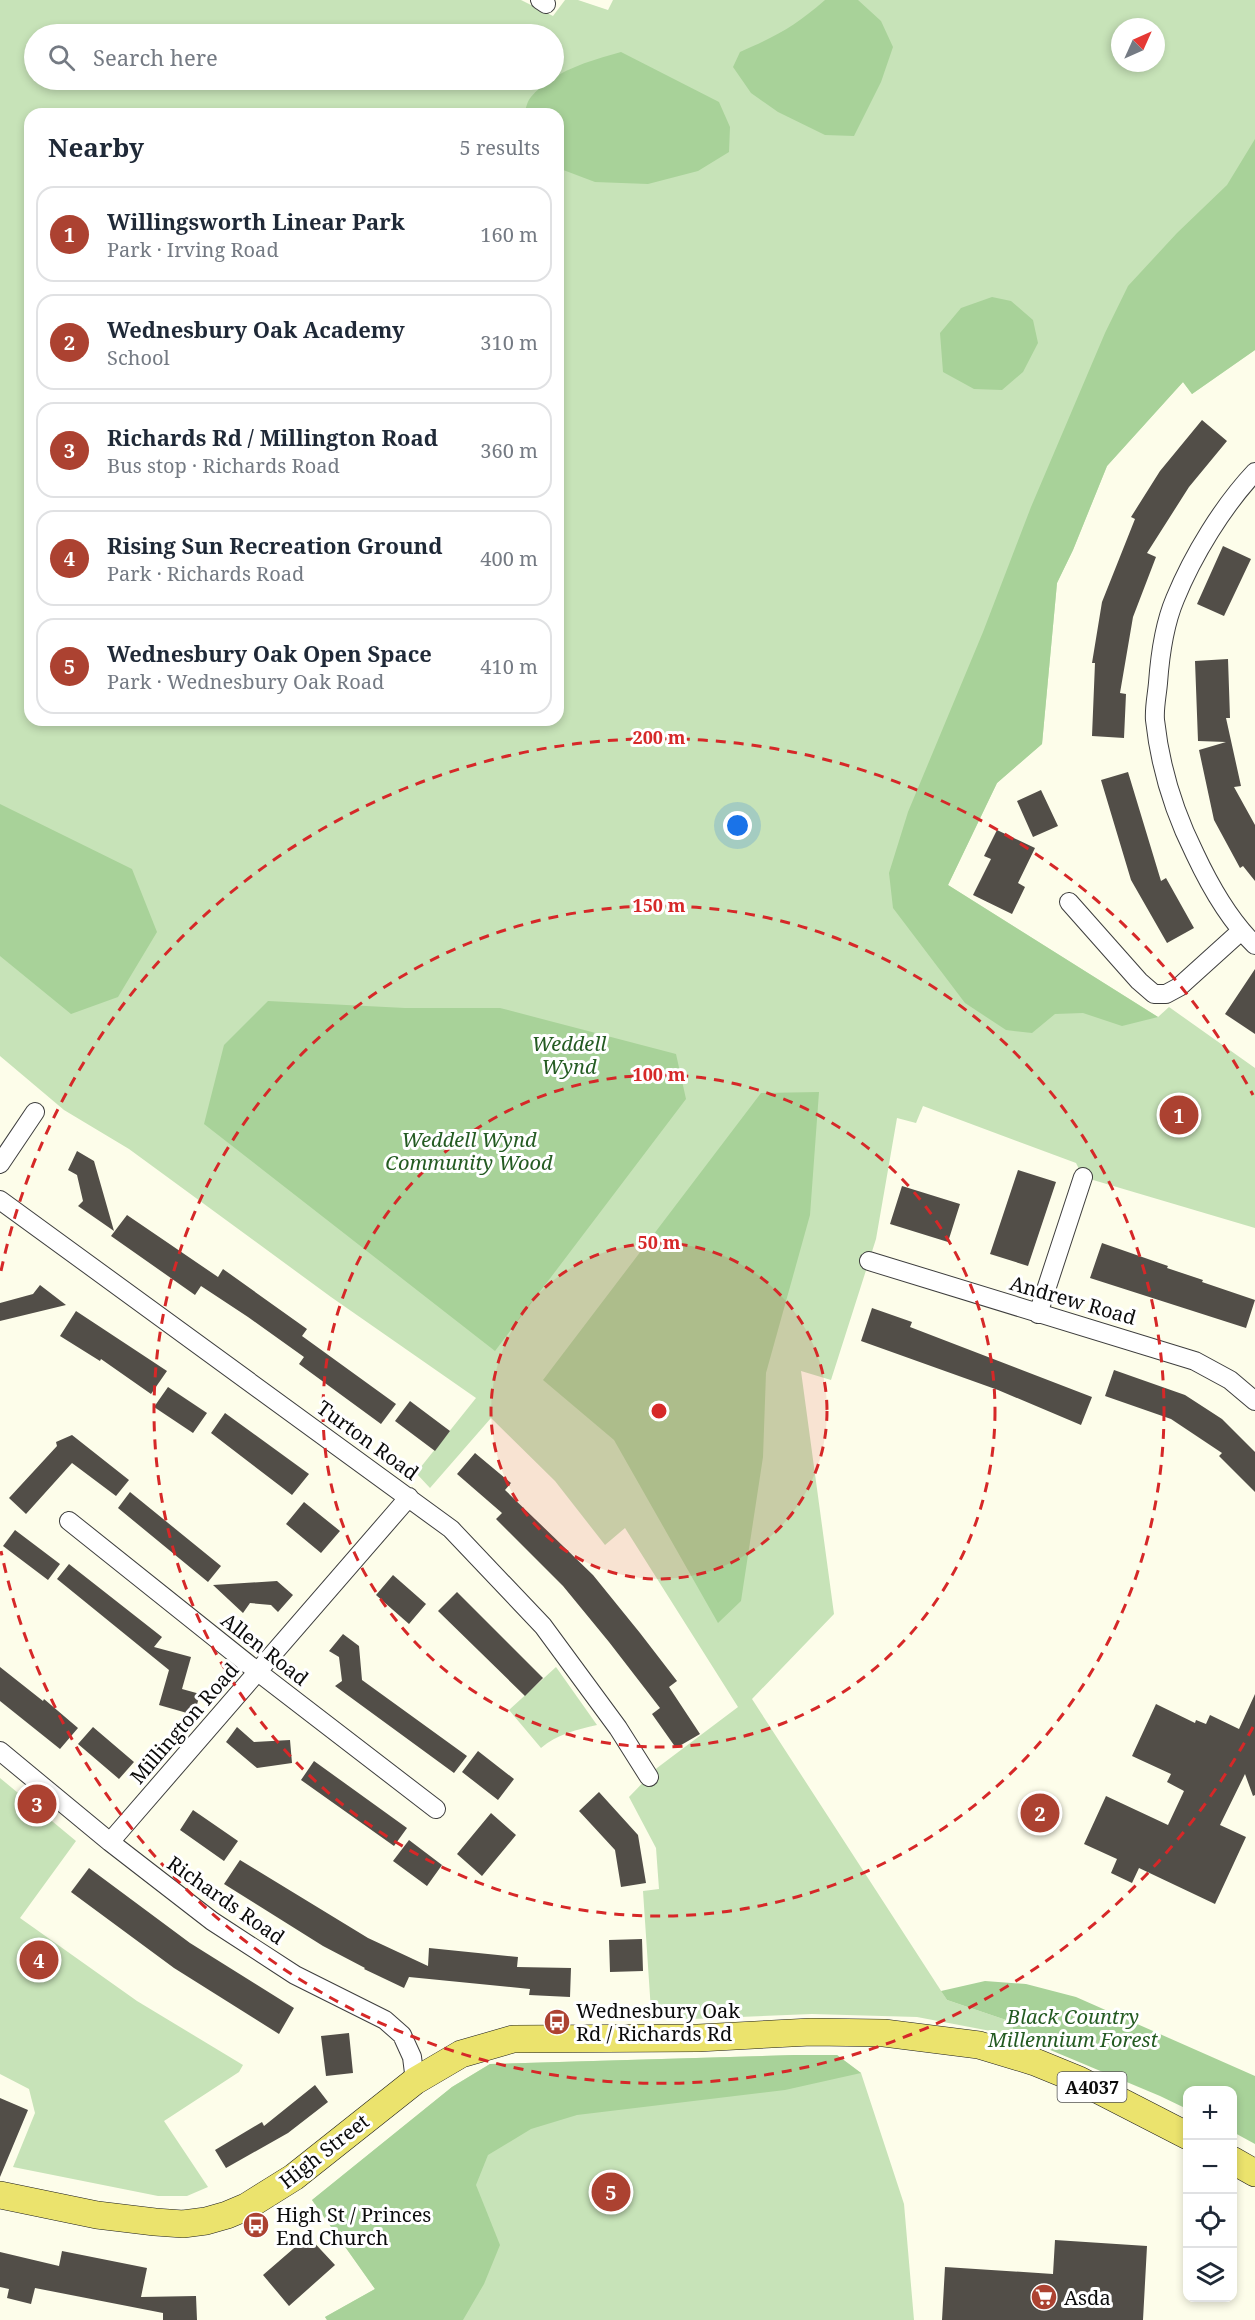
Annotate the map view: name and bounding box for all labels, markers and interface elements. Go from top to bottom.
north arrow [1111,18,1165,72]
search box [24,24,564,90]
icon: search [45,41,78,74]
text: Search here [93,42,218,72]
text: Nearby [48,129,144,165]
text: 5 results [460,134,540,161]
text: Willingsworth Linear Park [107,206,405,236]
text: 1 [64,221,75,248]
text: 160 m [480,221,538,248]
text: Park · Irving Road [107,236,279,263]
text: Wednesbury Oak Academy [107,314,405,344]
text: 2 [64,329,75,356]
text: 310 m [480,329,538,356]
text: School [107,344,170,371]
text: Richards Rd / Millington Road [107,422,438,452]
text: 3 [64,437,75,464]
text: 360 m [480,437,538,464]
text: Bus stop · Richards Road [107,452,340,479]
text: Rising Sun Recreation Ground [107,530,443,560]
text: 4 [64,545,75,572]
text: 400 m [480,545,538,572]
text: Park · Richards Road [107,560,304,587]
text: Wednesbury Oak Open Space [107,638,432,668]
text: 5 [64,653,75,680]
text: 410 m [480,653,538,680]
text: Park · Wednesbury Oak Road [107,668,384,695]
text: 200 m [633,725,686,749]
your location [723,811,752,840]
text: 150 m [633,893,686,917]
park label: Weddell Wynd [532,1030,606,1080]
text: 100 m [633,1062,686,1086]
pin: 1 [1160,1092,1198,1138]
park label: Weddell Wynd Community Wood [385,1126,553,1176]
text: 50 m [638,1230,681,1254]
street label: Andrew Road [1007,1269,1139,1331]
street label: Turton Road [312,1394,424,1486]
centre of rings [649,1401,669,1421]
street label: Allen Road [216,1607,314,1691]
street label: Millington Road [124,1657,244,1789]
pin: 3 [18,1782,57,1826]
pin: 2 [1020,1790,1060,1836]
street label: Richards Road [162,1850,290,1950]
pin: 4 [20,1938,58,1982]
place label: Wednesbury Oak Rd / Richards Rd [576,1997,740,2047]
park label: Black Country Millennium Forest [987,2003,1159,2053]
bus stop icon: Wednesbury Oak Rd / Richards Rd [542,2007,572,2037]
road number: A4037 [1058,2072,1126,2102]
map controls [1183,2086,1237,2302]
button: + [1183,2086,1237,2140]
street label: High Street [274,2108,374,2194]
button: − [1183,2140,1237,2194]
pin: 5 [592,2170,630,2214]
button: locate [1183,2194,1237,2248]
place label: High St / Princes End Church [276,2201,431,2251]
bus stop icon: High St / Princes End Church [241,2210,271,2240]
button: layers [1183,2248,1237,2302]
supermarket icon: Asda [1029,2282,1059,2312]
place label: Asda [1064,2284,1111,2311]

